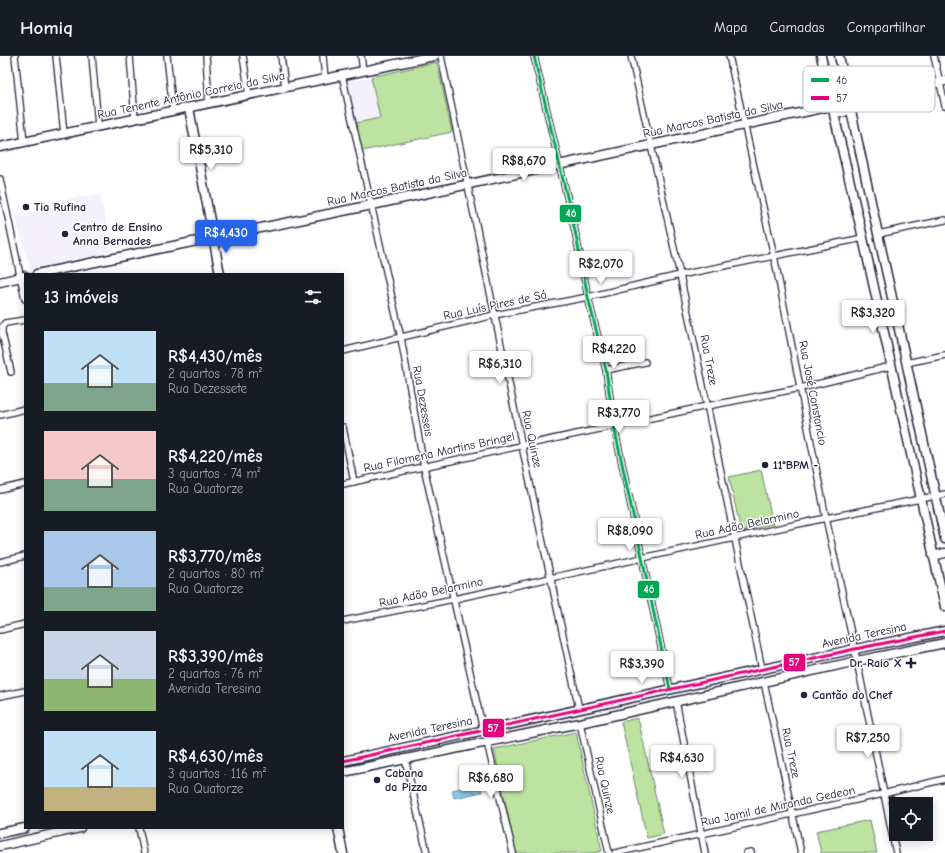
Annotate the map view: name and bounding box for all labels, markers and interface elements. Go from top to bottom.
text: Homiq [20,17,73,39]
text: Mapa [714,19,748,36]
text: Camadas [770,19,825,36]
text: Compartilhar [847,19,925,36]
legend [803,66,935,112]
street label: Rua Tenente Antônio Correia da Silva [96,68,286,122]
text: 46 [836,74,847,87]
text: 57 [836,92,847,105]
street label: Rua Marcos Batista da Silva [642,97,784,141]
pin: R$5,310 [174,137,248,171]
text: R$5,310 [189,142,233,157]
pin: R$8,670 [487,148,561,182]
text: R$8,670 [502,153,546,168]
street label: Rua Marcos Batista da Silva [326,165,468,209]
place label: Tia Rufina [34,200,86,214]
marker: Tia Rufina [21,202,31,212]
line badge: 46 [559,204,582,223]
text: 46 [566,207,577,220]
place label: Centro de Ensino Anna Bernades [73,220,163,248]
pin: R$4,430 [189,220,263,254]
text: R$4,430 [204,225,248,240]
marker: Centro de Ensino Anna Bernades [60,229,70,239]
pin: R$2,070 [564,251,638,285]
text: R$2,070 [578,256,624,271]
icon: filters [302,286,324,308]
street label: Rua Luís Pires de Sá [442,287,548,323]
text: 13 imóveis [44,288,118,307]
pin: R$3,320 [836,300,910,334]
text: R$3,320 [851,305,895,320]
street label: Rua Treze [697,334,721,386]
pin: R$4,220 [577,336,651,370]
street label: Rua José Constancio [796,339,830,447]
text: R$4,220 [592,341,636,356]
icon: home [76,347,124,395]
text: R$4,430/mês [168,347,262,366]
pin: R$6,310 [463,351,537,385]
text: R$6,310 [478,356,522,371]
street label: Rua Dezesseis [410,364,436,438]
text: 2 quartos · 78 m² [168,366,262,381]
text: Rua Dezessete [168,381,247,396]
pin: R$3,770 [582,400,656,434]
text: R$3,770 [597,405,641,420]
street label: Rua Quinze [519,409,545,469]
street label: Rua Filomena Martins Bringel [362,429,516,475]
icon: home [76,447,124,495]
text: R$4,220/mês [168,447,263,466]
place label: 11°BPM - [773,458,818,472]
marker: 11°BPM - [760,460,770,470]
text: 3 quartos · 74 m² [168,466,260,481]
text: Rua Quatorze [168,481,243,496]
street label: Rua Adão Belarmino [694,506,800,542]
pin: R$8,090 [593,518,667,552]
text: R$8,090 [607,523,653,538]
icon: home [76,547,124,595]
text: R$3,770/mês [168,547,261,566]
text: 2 quartos · 80 m² [168,566,264,581]
street label: Rua Adão Belarmino [378,574,484,610]
line badge: 46 [637,580,660,599]
text: Rua Quatorze [168,581,243,596]
text: 46 [644,583,655,596]
street label: Avenida Teresina [820,619,908,651]
icon: home [76,647,124,695]
text: R$3,390/mês [168,647,263,666]
pin: R$3,390 [605,651,679,685]
line badge: 57 [783,653,806,672]
text: R$3,390 [620,656,664,671]
text: 57 [789,656,799,669]
place label: Dr. Raio X [849,656,902,670]
marker: Dr. Raio X [905,657,917,669]
text: 2 quartos · 76 m² [168,666,262,681]
text: Avenida Teresina [168,681,261,696]
place label: Cantão do Chef [812,688,893,702]
marker: Cantão do Chef [799,690,809,700]
street label: Avenida Teresina [386,713,474,745]
line badge: 57 [482,718,505,738]
text: 57 [488,722,498,735]
pin: R$7,250 [831,725,905,759]
street label: Rua Treze [779,726,803,780]
text: R$7,250 [846,730,890,745]
pin: R$4,630 [645,745,719,779]
icon: home [76,747,124,795]
text: R$4,630/mês [168,747,263,766]
text: R$4,630 [660,750,704,765]
street label: Rua Quinze [592,755,618,815]
pin: R$6,680 [454,765,528,799]
text: 3 quartos · 116 m² [168,766,266,781]
place label: Cabana da Pizza [385,766,427,794]
text: R$6,680 [468,770,514,785]
marker: Cabana da Pizza [372,775,382,785]
text: Rua Quatorze [168,781,243,796]
street label: Rua Jamil de Miranda Gedeon [700,783,856,829]
map controls [889,797,933,841]
button: locate [889,797,933,841]

